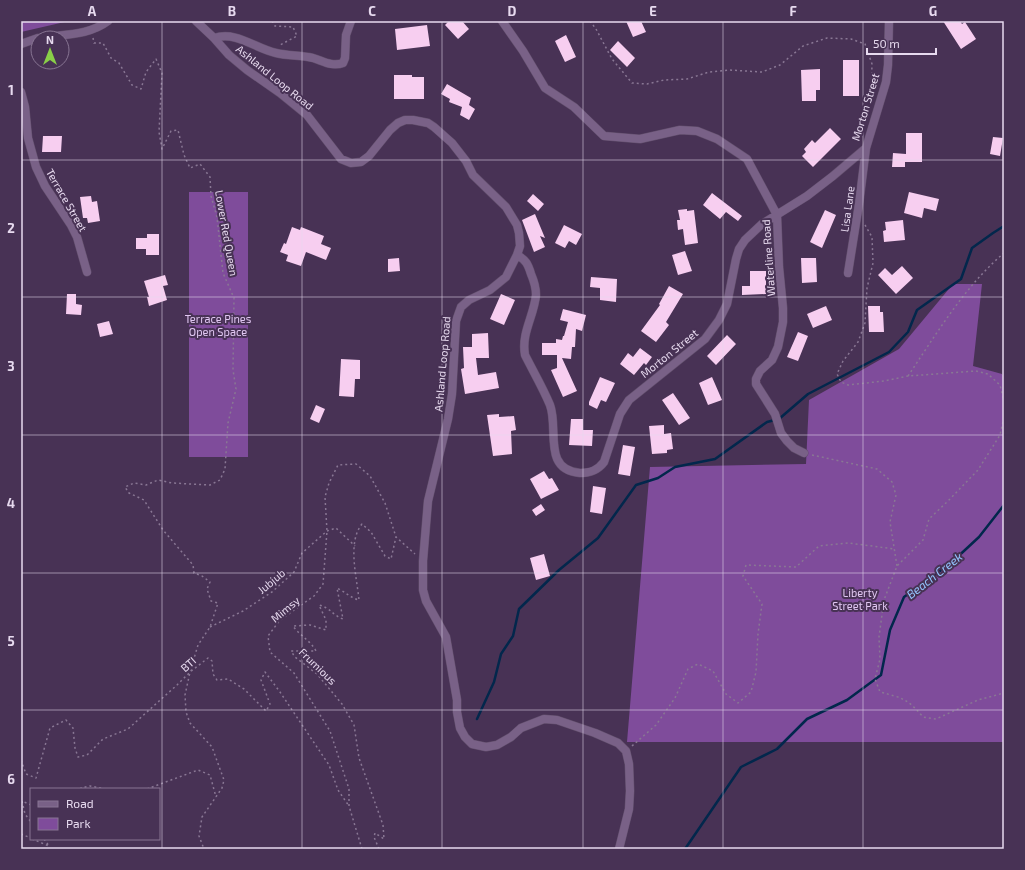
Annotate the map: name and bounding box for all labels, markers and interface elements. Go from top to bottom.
text: A [88,3,97,19]
text: B [228,3,236,19]
text: C [368,3,376,19]
text: D [508,3,517,19]
text: E [649,3,657,19]
text: F [789,3,797,19]
text: G [929,3,937,19]
north arrow [30,30,70,70]
scale bar [867,30,936,56]
text: N [46,33,54,46]
text: 50 m [873,36,900,50]
street label: Ashland Loop Road [234,42,316,112]
street label: Morton Street [849,72,881,142]
text: 1 [8,82,14,98]
street label: Terrace Street [44,166,90,234]
street label: Lisa Lane [837,185,857,233]
street label: Lower Red Queen [212,189,241,277]
street label: Waterline Road [759,219,777,297]
text: 2 [7,220,15,236]
park label: Terrace Pines Open Space [185,312,252,338]
street label: Ashland Loop Road [431,316,453,412]
street label: Morton Street [638,326,700,380]
text: 3 [7,358,15,374]
text: 4 [7,495,15,511]
water label: Beach Creek [903,549,965,601]
street label: Jubjub [255,566,288,597]
park label: Liberty Street Park [832,586,888,612]
street label: Mimsy [268,593,302,625]
text: 5 [7,633,15,649]
street label: Frumious [297,645,340,687]
street label: BTI [178,654,198,674]
text: 6 [7,771,15,787]
legend [30,788,160,840]
text: Road [66,796,94,810]
text: Park [66,816,91,830]

